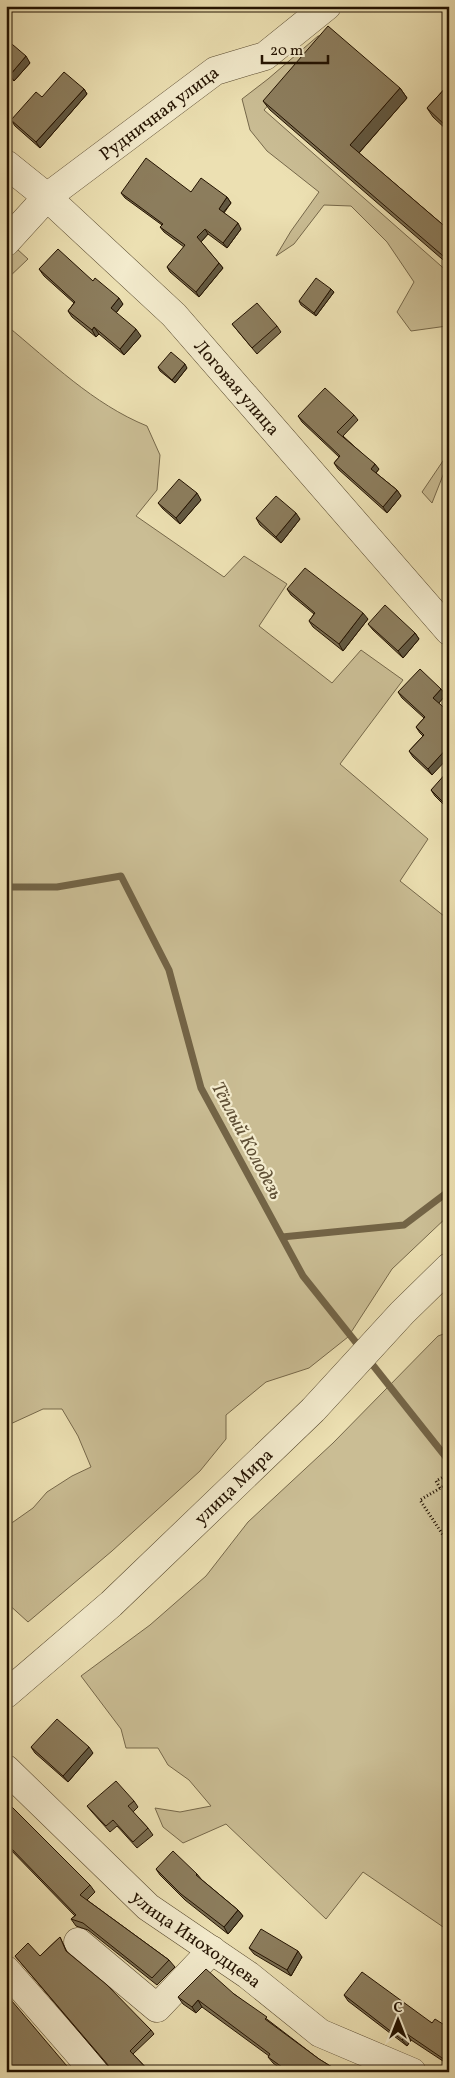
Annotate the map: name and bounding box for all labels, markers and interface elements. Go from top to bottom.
scale bar [262,32,329,64]
text: 20 m [270,41,303,62]
street label: Рудничная улица [95,61,225,167]
street label: Логовая улица [187,335,285,442]
water label: Тёплый Колодезь [204,1078,288,1205]
street label: улица Мира [189,1444,279,1531]
street label: улица Иноходцева [125,1886,266,1995]
north arrow [372,1996,422,2046]
text: С [393,1999,403,2018]

